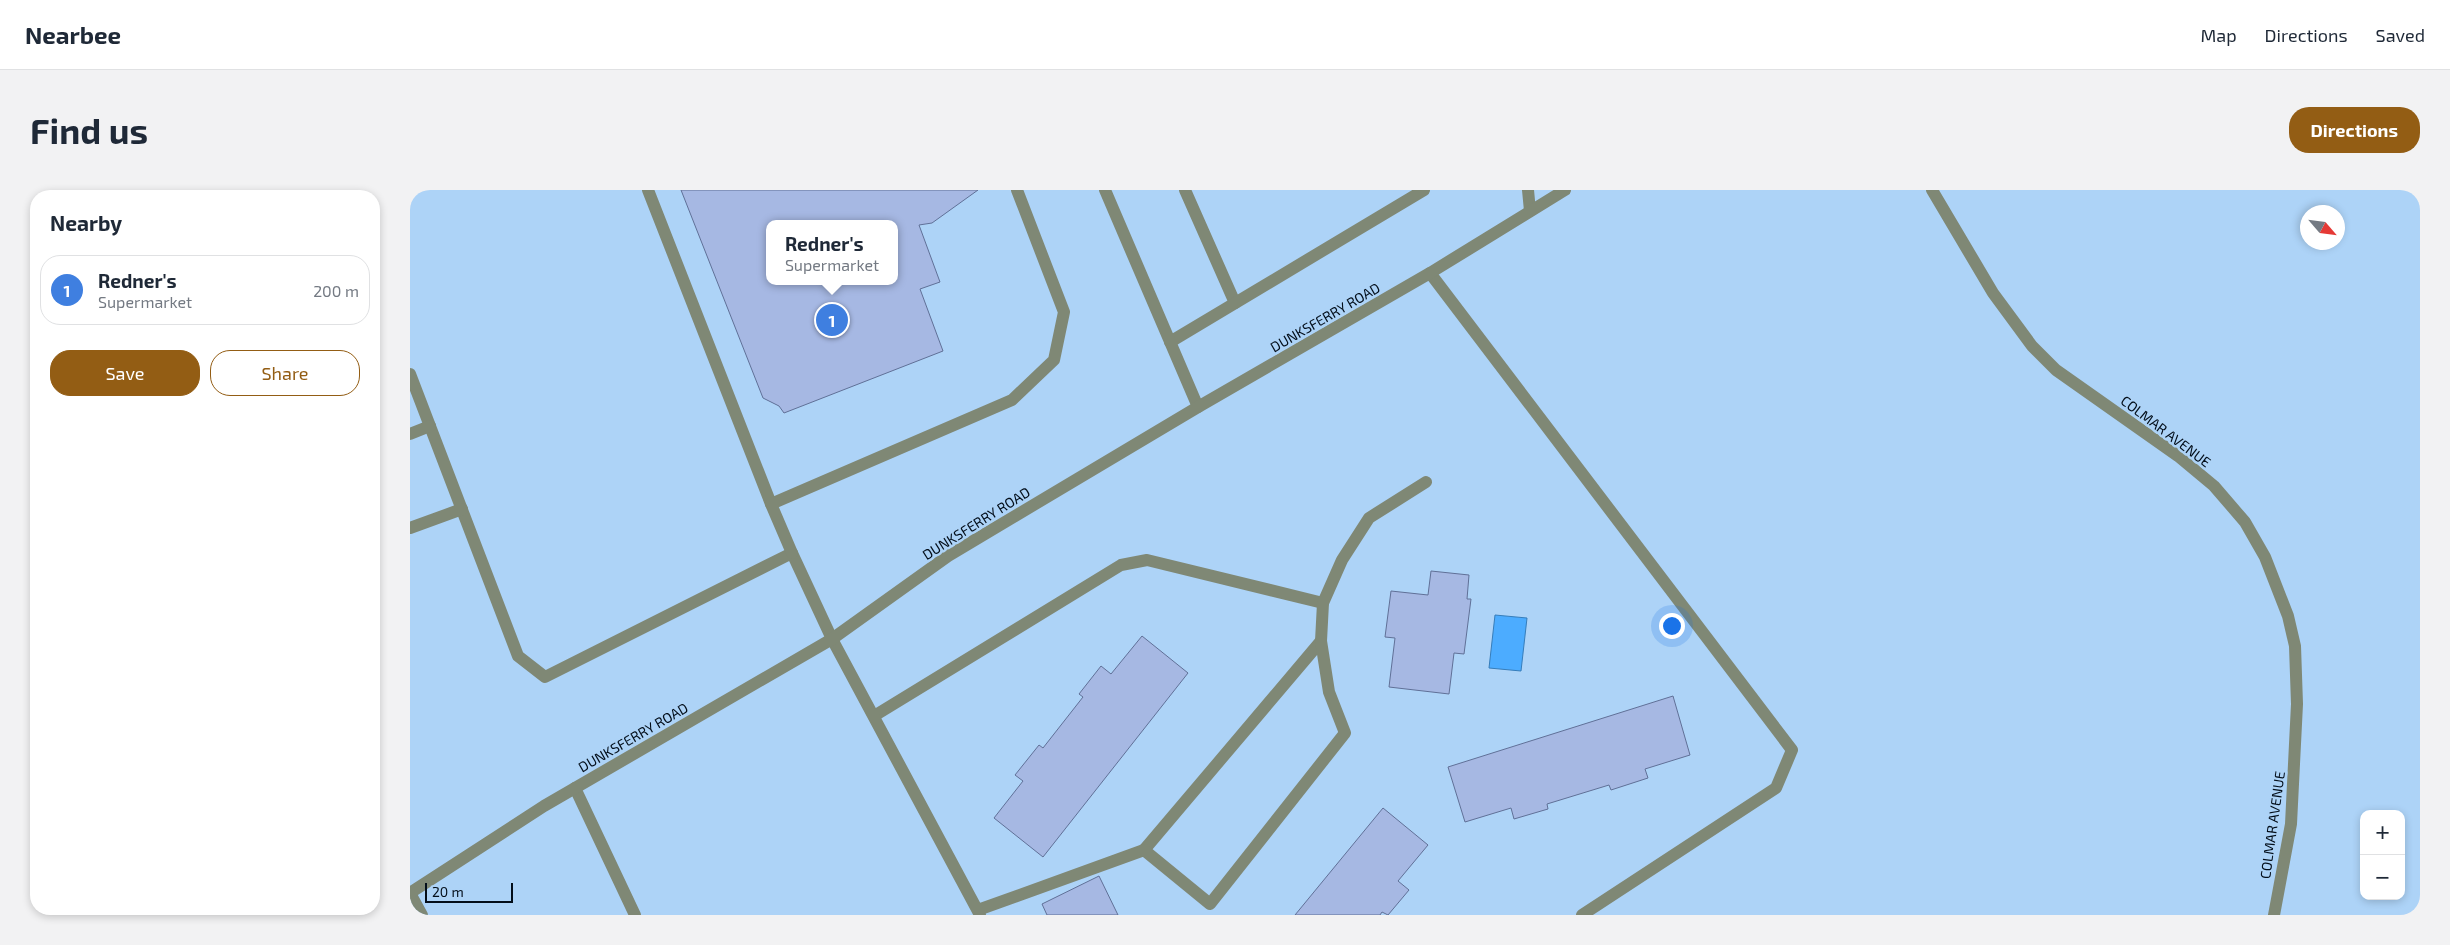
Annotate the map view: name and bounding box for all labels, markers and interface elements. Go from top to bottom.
text: Nearbee [25,20,121,49]
text: Map [2200,24,2237,46]
text: Directions [2265,24,2348,46]
text: Saved [2376,24,2425,46]
button: Directions [2289,107,2420,153]
text: Find us [30,109,148,151]
north arrow [2300,205,2345,250]
text: Nearby [50,210,122,235]
popup [766,220,898,285]
text: Redner's [785,232,864,255]
text: Supermarket [785,255,879,274]
text: Redner's [98,269,177,292]
street label: DUNKSFERRY ROAD [1267,279,1383,355]
text: 1 [64,281,70,300]
text: 200 m [313,281,359,300]
text: Supermarket [98,292,192,311]
pin: 1 [816,301,848,339]
button: Save [50,350,200,396]
button: Share [210,350,360,396]
street label: COLMAR AVENUE [2118,392,2215,471]
street label: DUNKSFERRY ROAD [919,483,1033,563]
your location [1659,613,1685,639]
street label: DUNKSFERRY ROAD [575,699,691,775]
street label: COLMAR AVENUE [2256,770,2288,880]
map controls [2360,810,2405,900]
button: + [2360,810,2405,855]
button: − [2360,855,2405,900]
scale bar [425,880,512,903]
text: 20 m [432,883,464,900]

